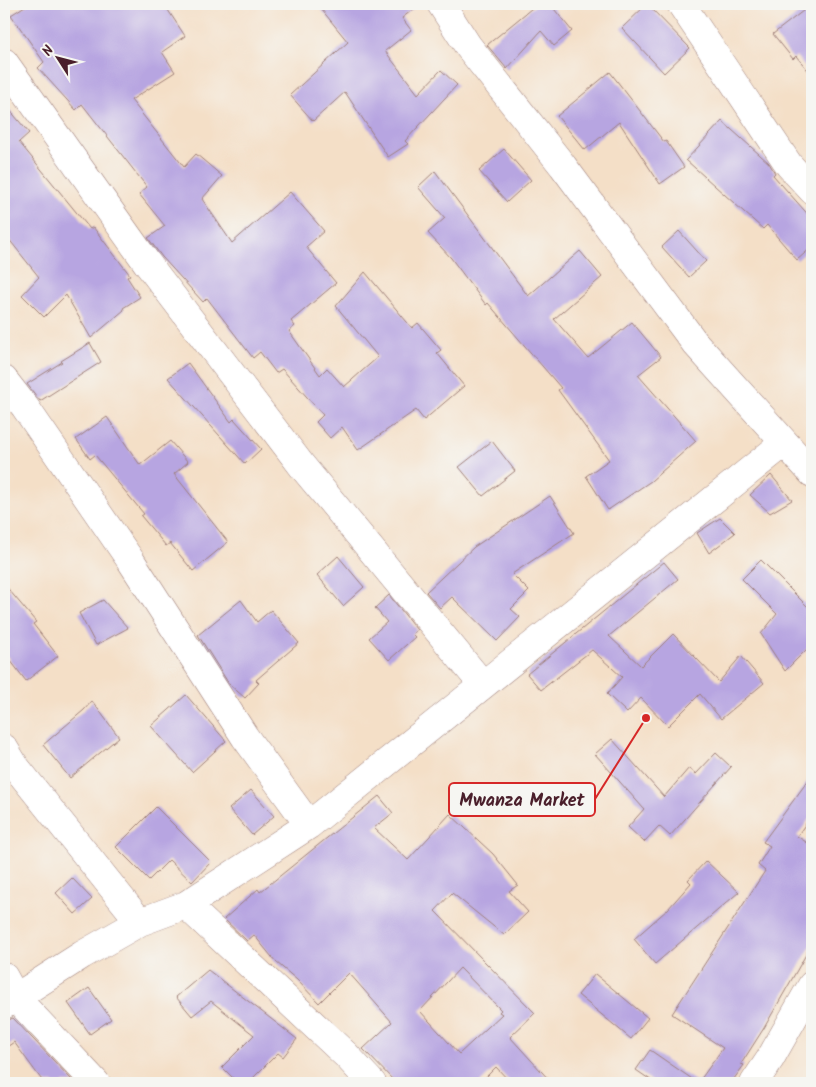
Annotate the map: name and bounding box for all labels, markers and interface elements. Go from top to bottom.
north arrow [32,32,82,82]
text: N [37,41,60,61]
callout: Mwanza Market [449,783,595,816]
text: Mwanza Market [459,787,586,816]

